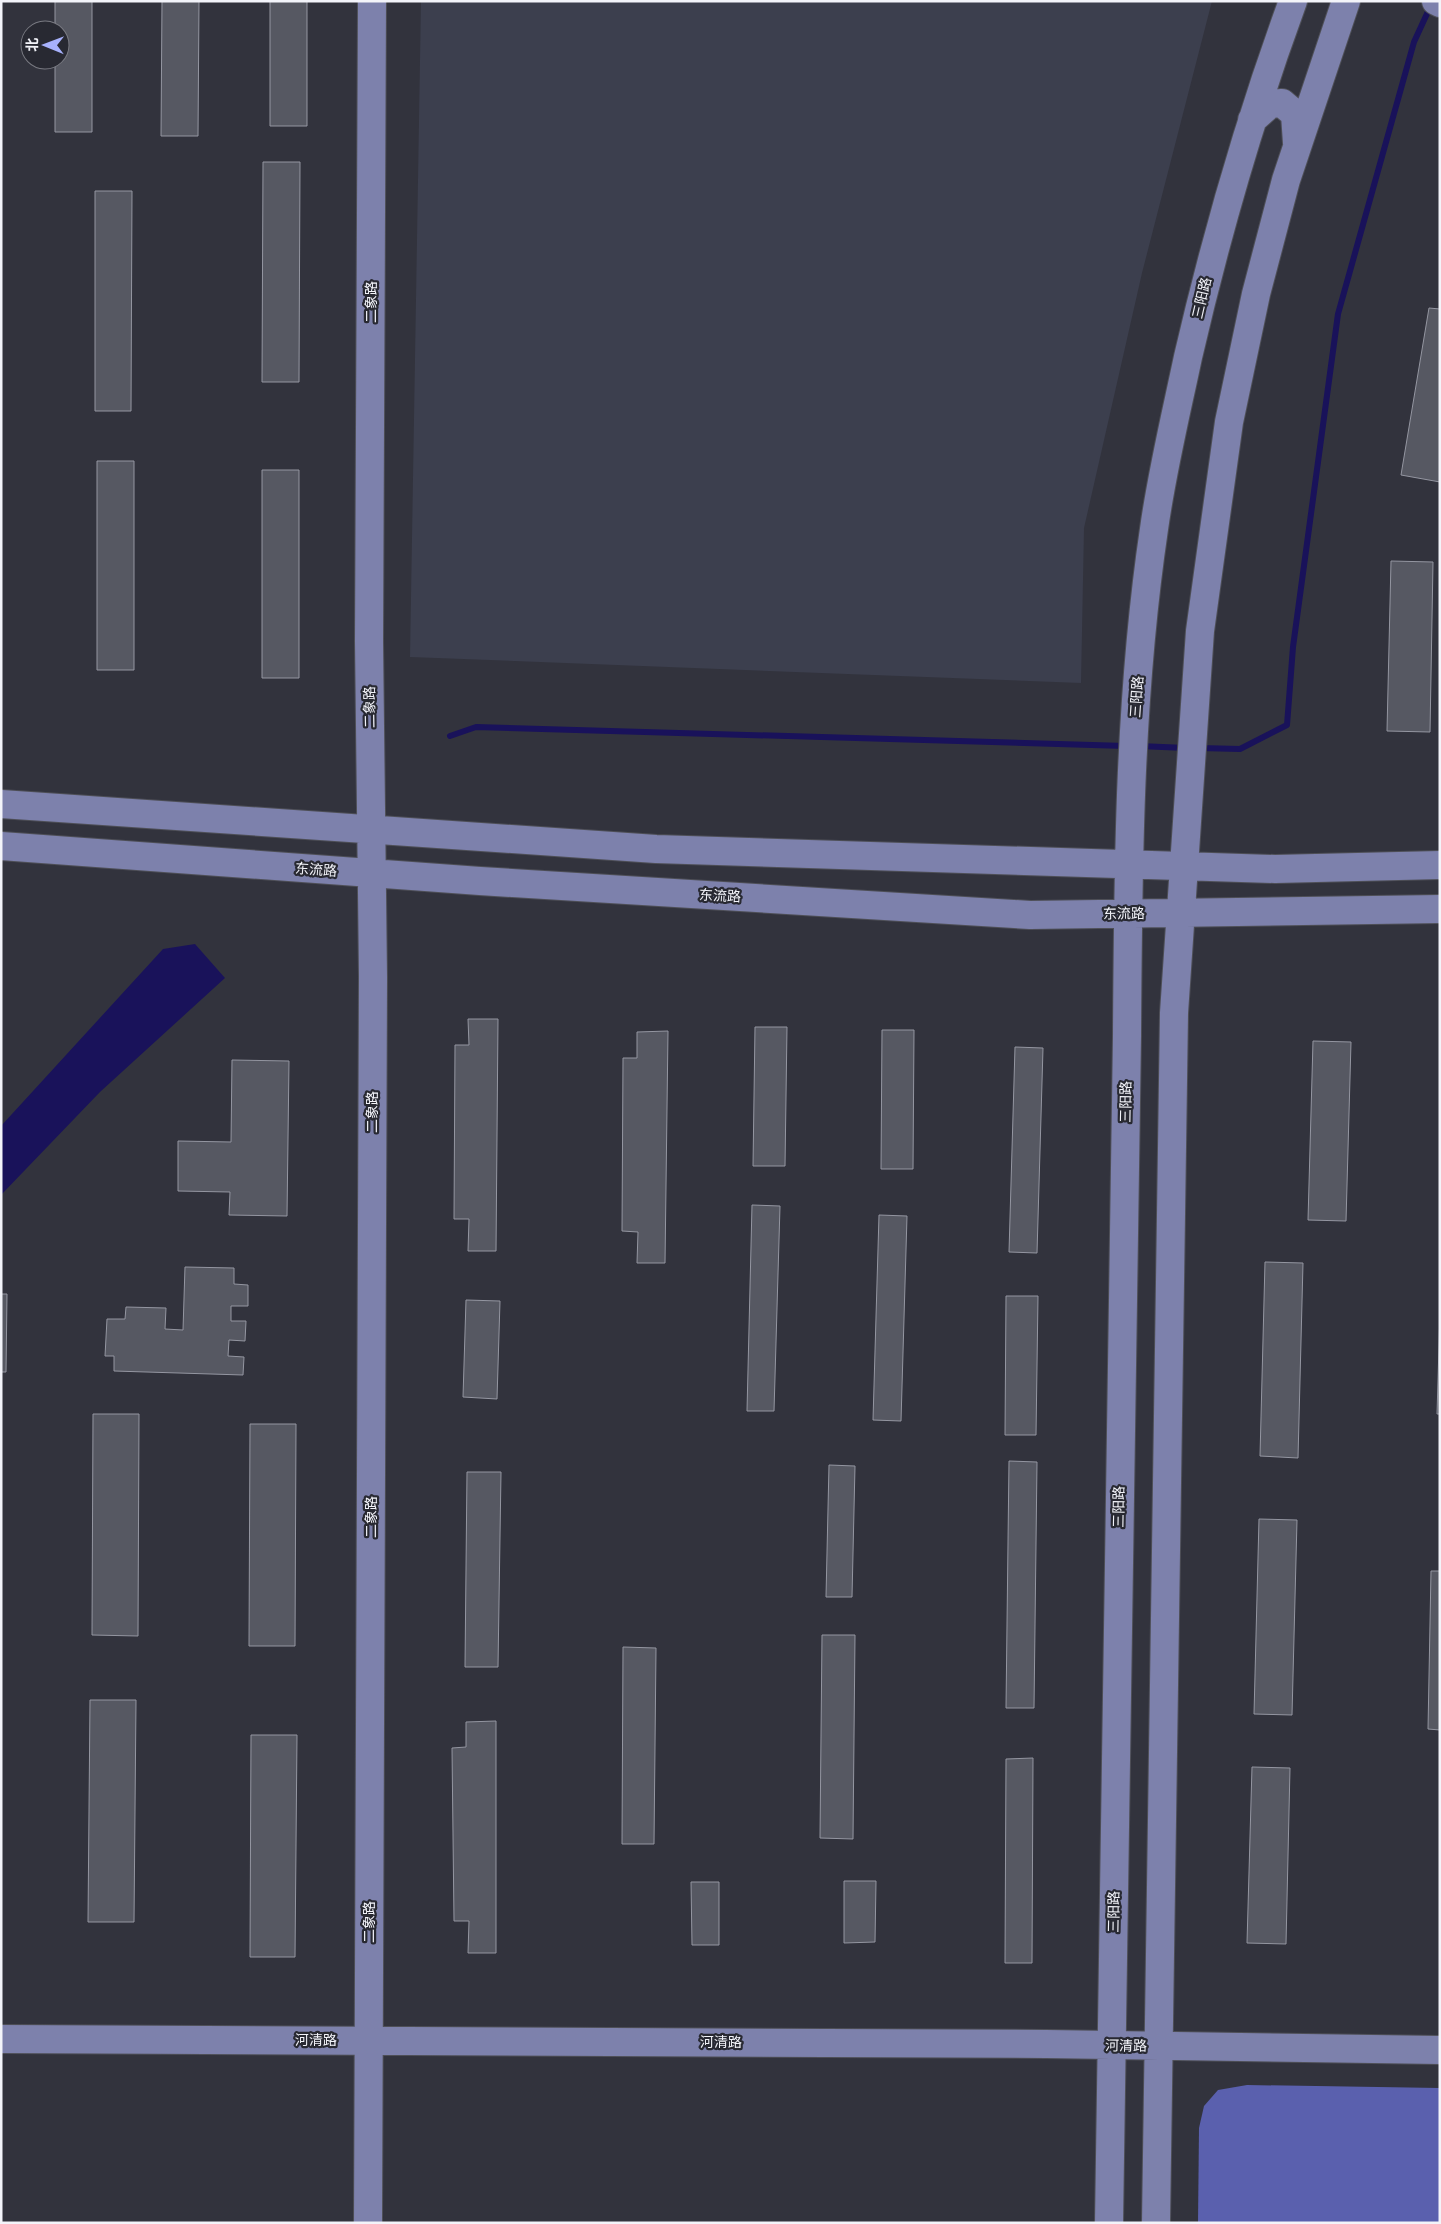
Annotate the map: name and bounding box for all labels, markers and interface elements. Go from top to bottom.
north arrow [20,20,70,70]
text: 北 [24,38,41,52]
street label: 三阳路 [1189,276,1215,320]
street label: 二象路 [363,281,380,323]
street label: 三阳路 [1127,675,1147,719]
street label: 二象路 [361,686,379,728]
street label: 东流路 [294,860,338,880]
street label: 东流路 [699,886,741,906]
street label: 东流路 [1103,905,1145,923]
street label: 三阳路 [1117,1081,1135,1123]
street label: 二象路 [364,1091,381,1133]
street label: 三阳路 [1110,1486,1128,1528]
street label: 二象路 [363,1496,380,1538]
street label: 三阳路 [1105,1891,1123,1933]
street label: 二象路 [361,1901,378,1943]
street label: 河清路 [295,2032,337,2049]
street label: 河清路 [700,2034,742,2051]
street label: 河清路 [1105,2037,1147,2055]

